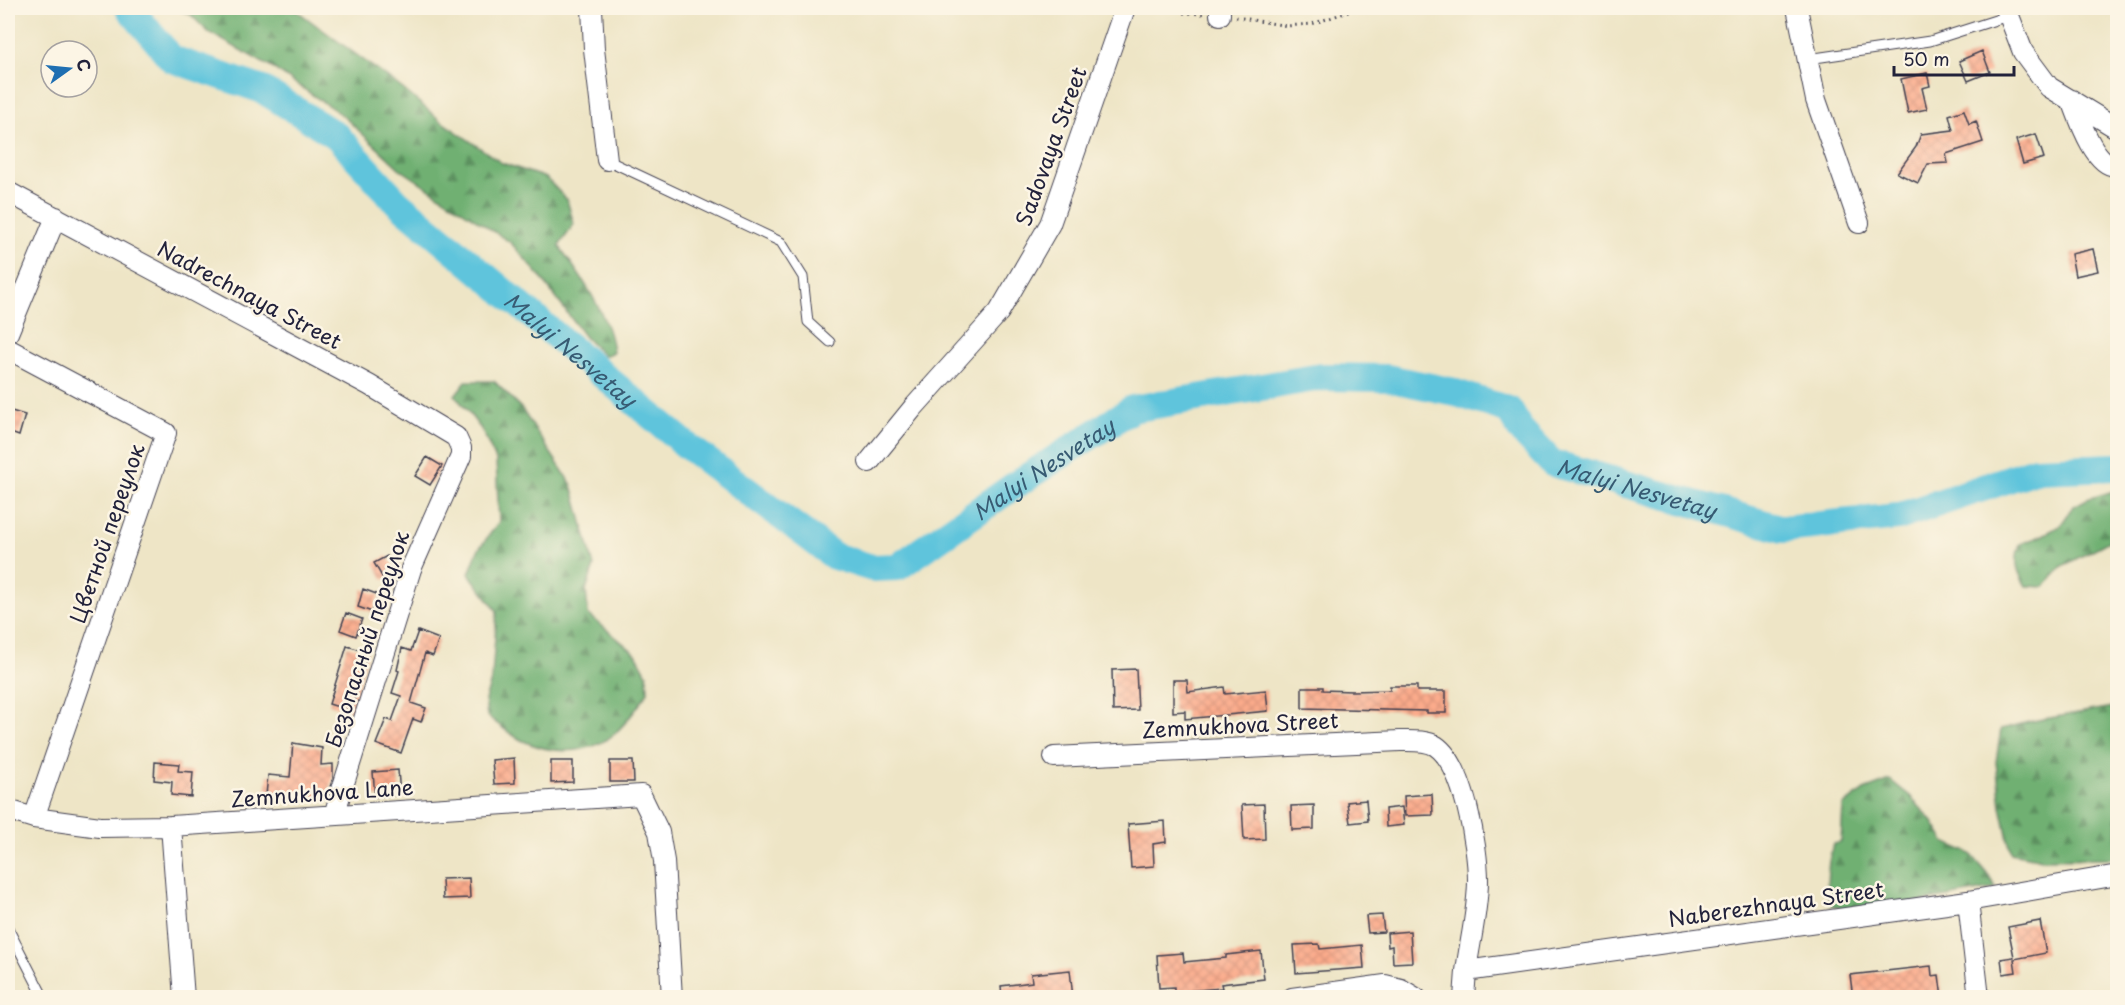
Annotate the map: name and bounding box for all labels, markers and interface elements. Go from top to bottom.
north arrow [39,39,99,99]
scale bar [1894,39,2014,77]
text: 50 m [1903,45,1950,72]
text: С [71,56,98,74]
street label: Sadovaya Street [1006,62,1094,230]
street label: Nadrechnaya Street [152,232,348,356]
water label: Malyi Nesvetay [498,283,646,415]
water label: Malyi Nesvetay [965,408,1121,527]
street label: Цветной переулок [60,439,152,627]
water label: Malyi Nesvetay [1553,449,1722,526]
street label: Безопасный переулок [316,526,416,752]
street label: Zemnukhova Street [1141,703,1339,745]
street label: Zemnukhova Lane [229,770,415,814]
street label: Naberezhnaya Street [1666,872,1886,934]

